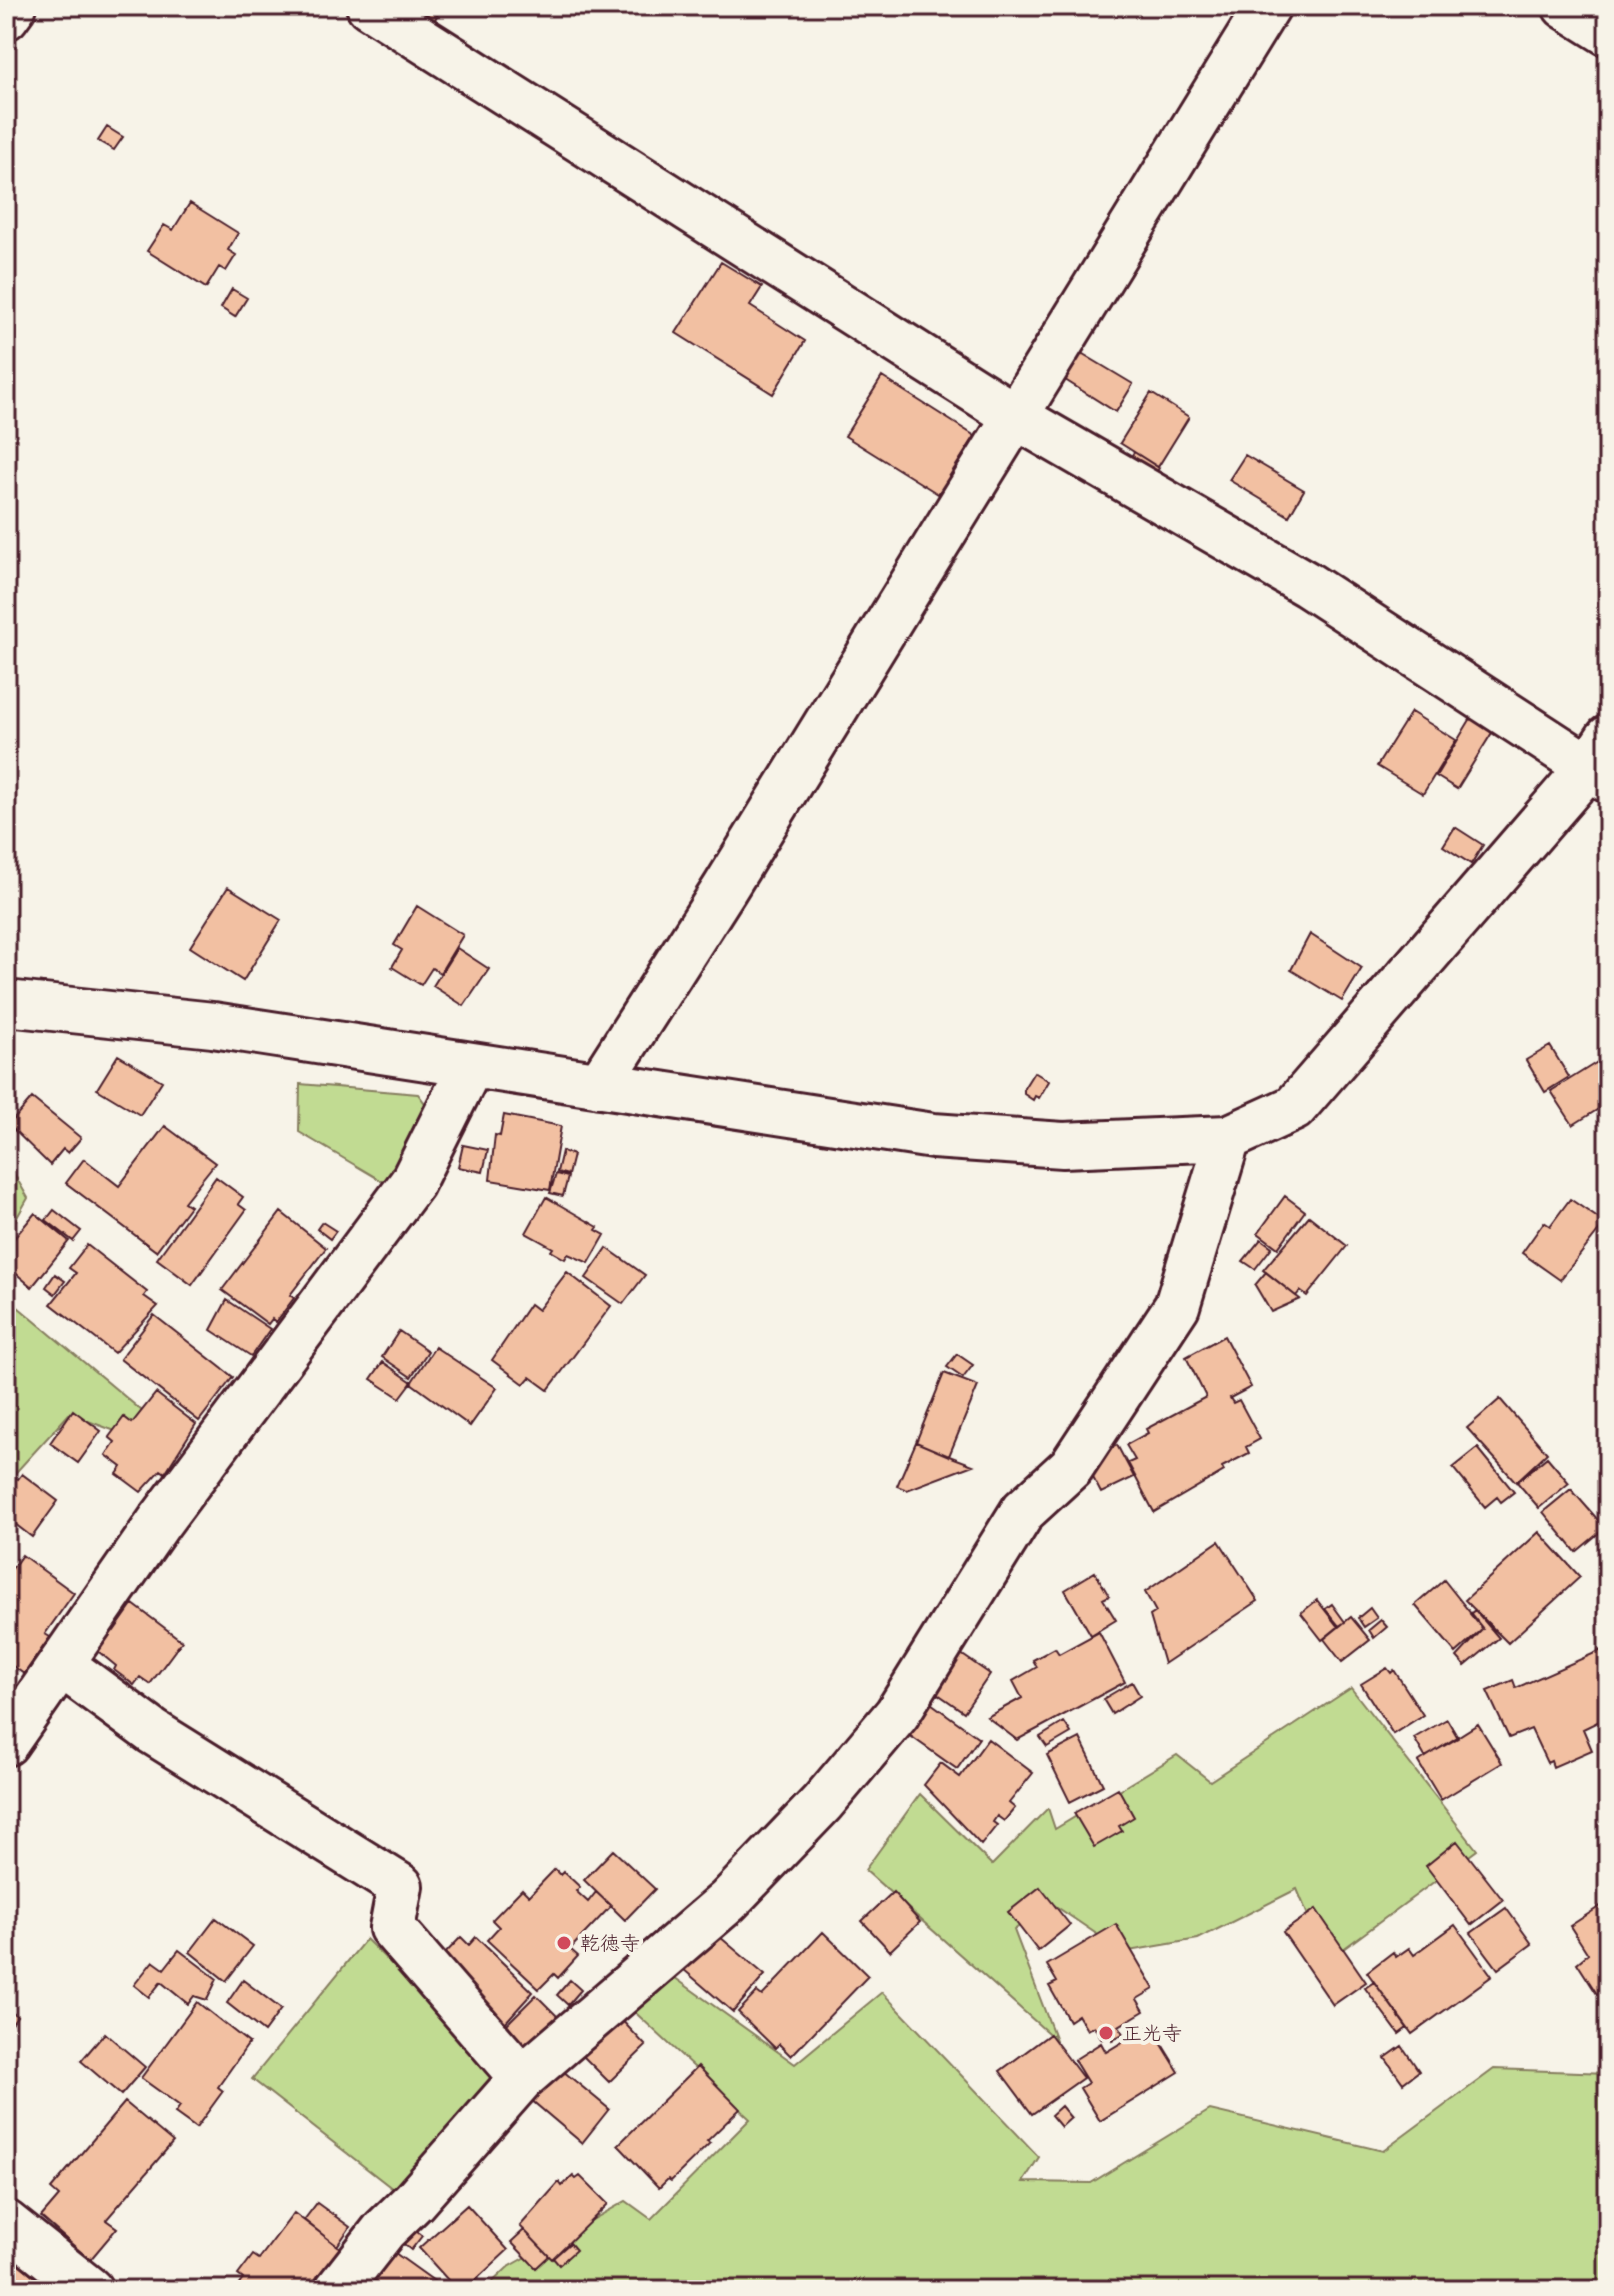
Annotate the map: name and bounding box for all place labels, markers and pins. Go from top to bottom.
place label: 乾徳寺 [580,1932,640,1956]
marker: 乾徳寺 [555,1934,573,1952]
place label: 正光寺 [1122,2022,1182,2046]
marker: 正光寺 [1097,2024,1115,2042]

